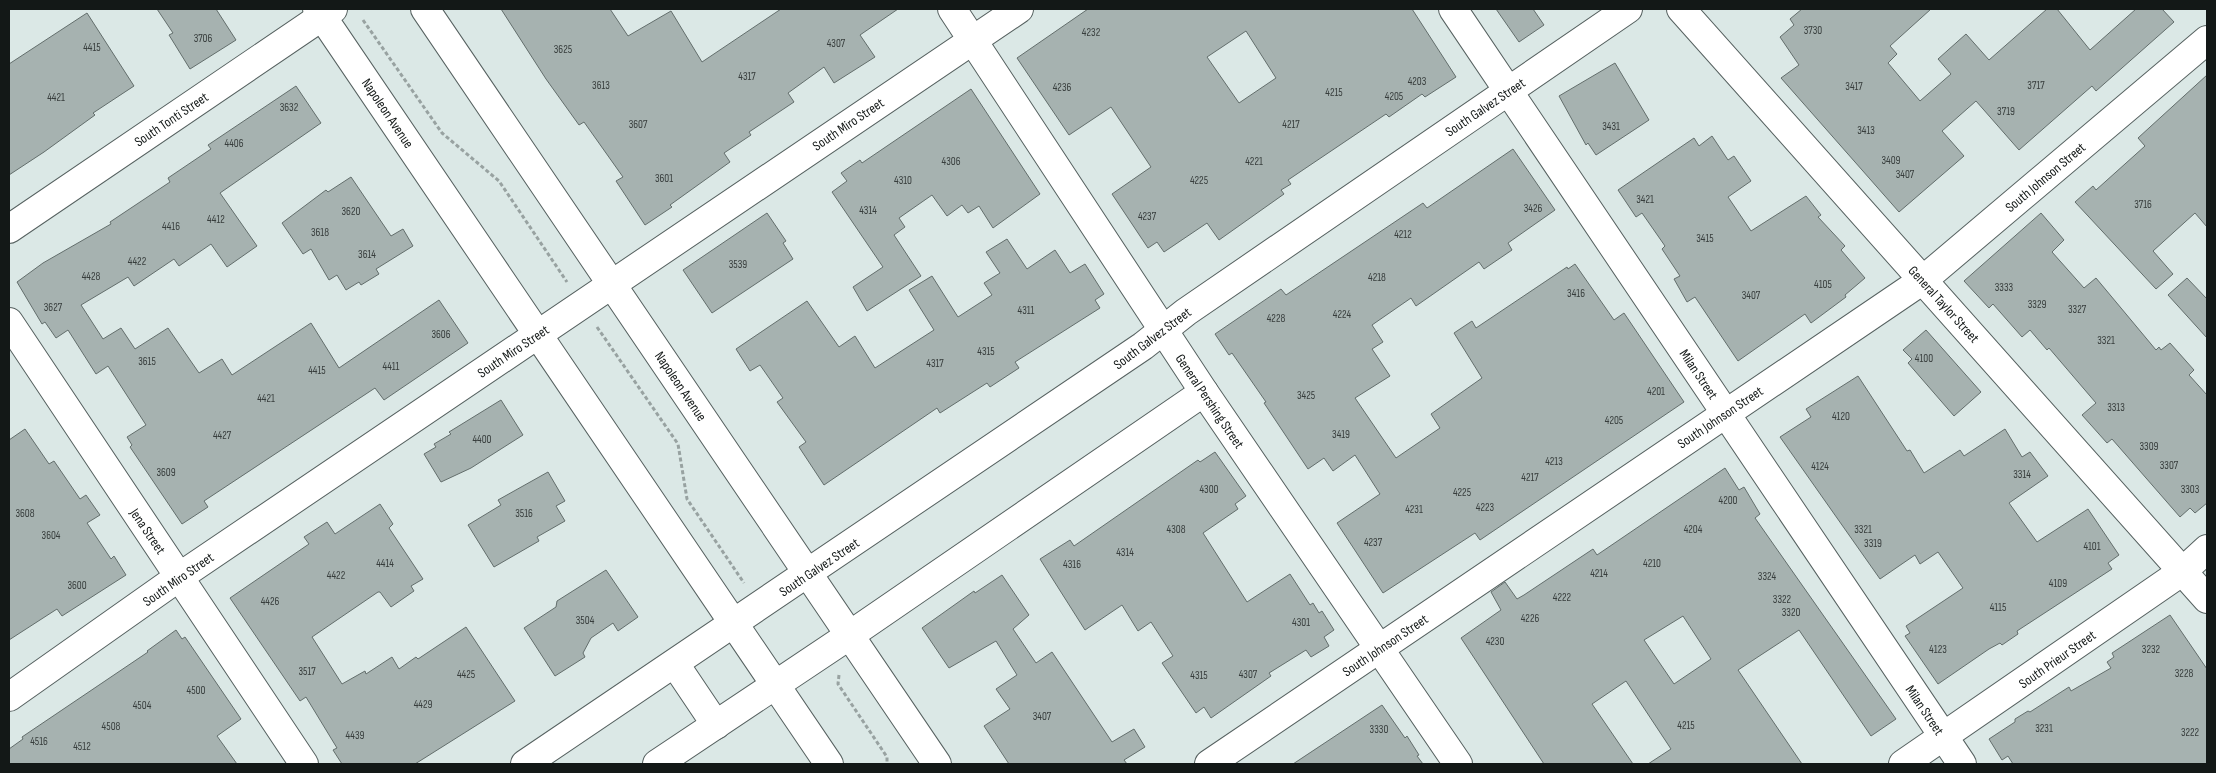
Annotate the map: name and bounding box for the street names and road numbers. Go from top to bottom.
street label: South Galvez Street [1442,74,1528,140]
street label: Napoleon Avenue [358,75,417,151]
street label: South Tonti Street [131,88,211,150]
street label: South Miro Street [809,94,887,155]
street label: South Johnson Street [2002,139,2089,216]
street label: General Taylor Street [1905,262,1983,346]
street label: South Galvez Street [1110,304,1194,373]
street label: South Miro Street [474,321,552,382]
street label: Milan Street [1676,346,1721,403]
street label: Napoleon Avenue [651,348,710,424]
street label: General Pershing Street [1172,351,1248,452]
street label: South Johnson Street [1674,383,1766,452]
street label: Jena Street [126,504,169,557]
street label: South Galvez Street [776,534,862,600]
street label: South Miro Street [140,549,217,610]
street label: South Johnson Street [1339,611,1431,680]
street label: South Prieur Street [2016,627,2099,692]
street label: Milan Street [1902,682,1947,739]

